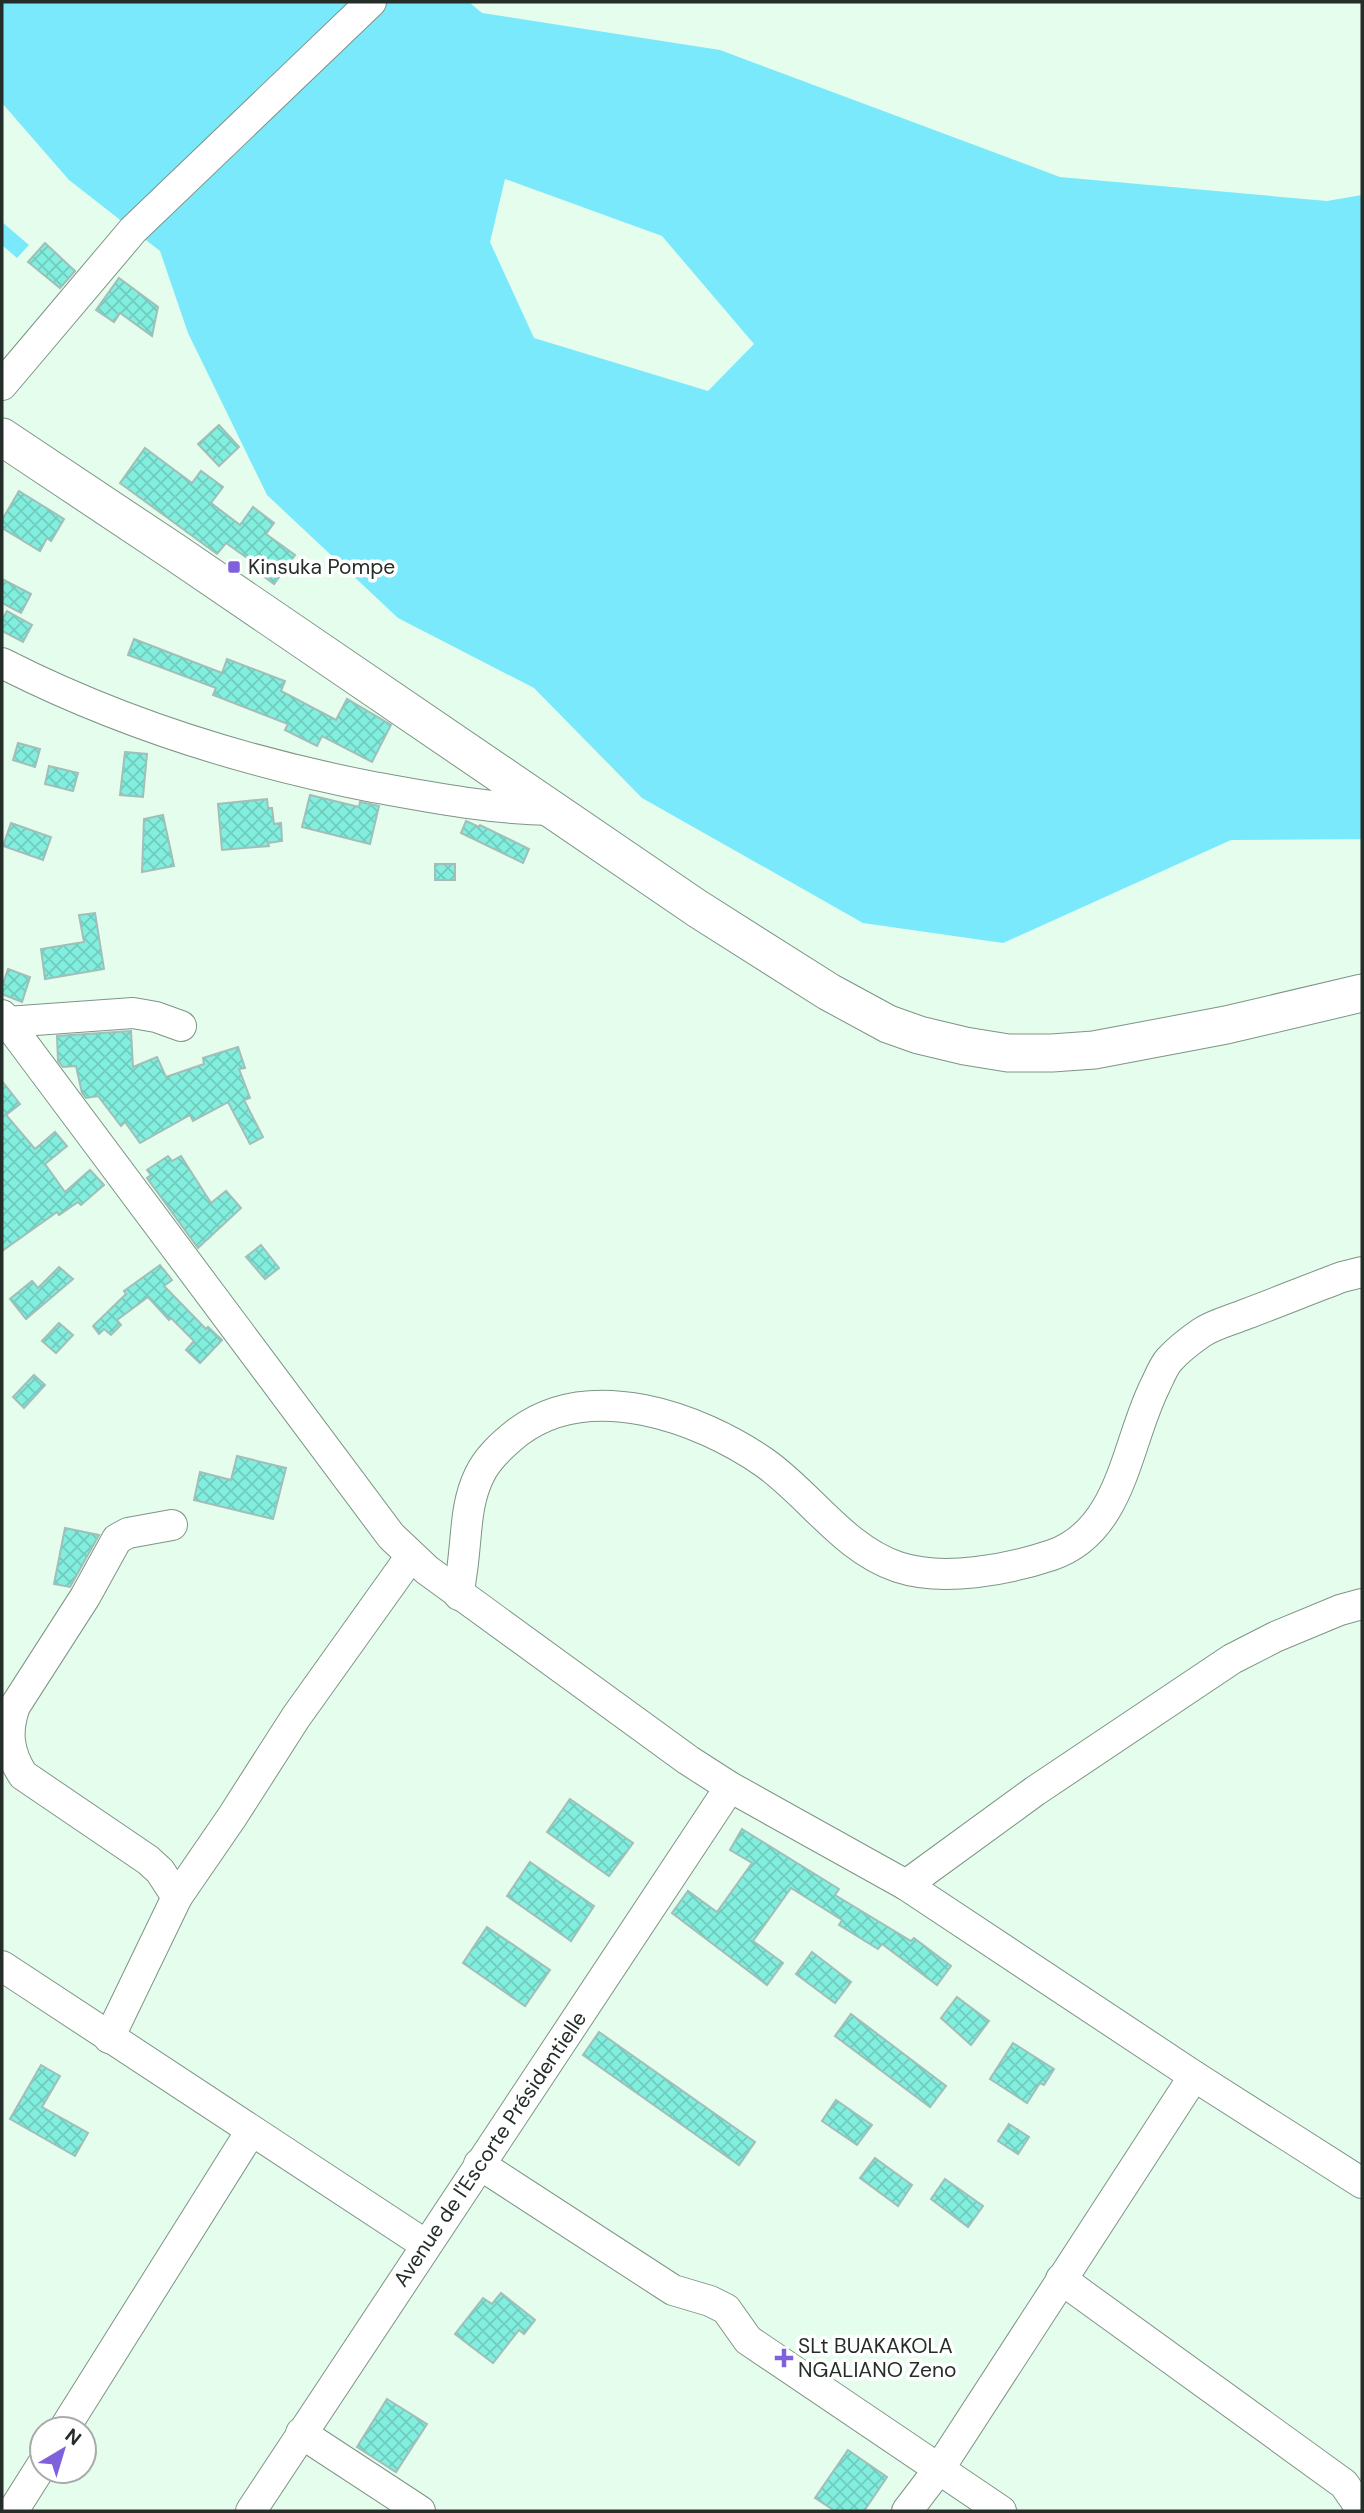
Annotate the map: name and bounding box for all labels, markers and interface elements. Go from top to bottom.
place label: Kinsuka Pompe [248,553,395,581]
marker: Kinsuka Pompe [226,559,242,575]
street label: Avenue de l'Escorte Présidentielle [387,2006,593,2292]
place label: SLt BUAKAKOLA NGALIANO Zeno [798,2332,956,2384]
marker: SLt BUAKAKOLA NGALIANO Zeno [776,2350,792,2366]
north arrow [28,2415,98,2485]
text: N [60,2423,86,2451]

